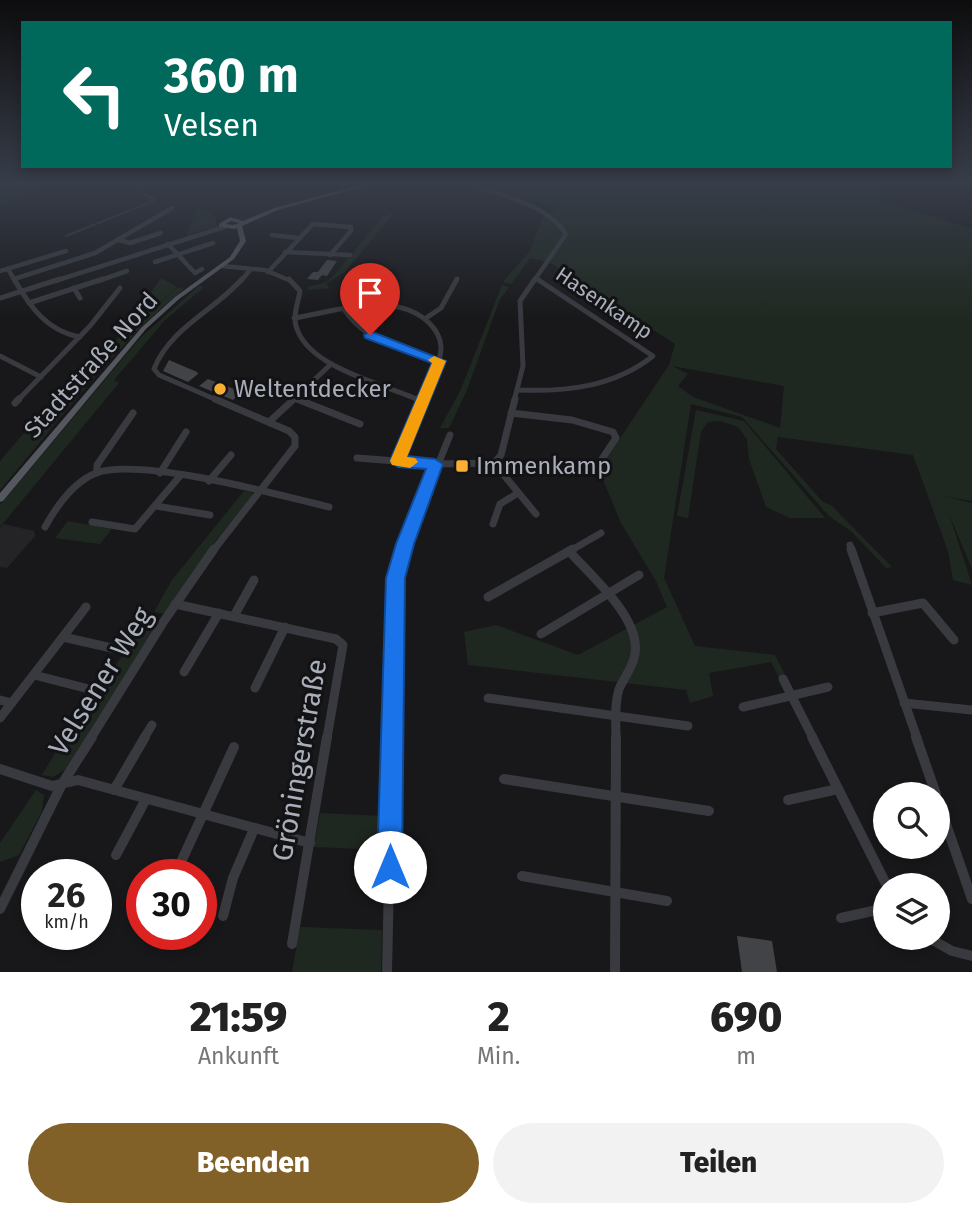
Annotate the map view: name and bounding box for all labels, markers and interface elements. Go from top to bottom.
text: 360 m [164,46,299,105]
icon: left [49,49,140,140]
text: Velsen [164,106,259,144]
street label: Hasenkamp [551,261,657,345]
pin [340,263,400,335]
icon: arrive [351,274,389,312]
street label: Stadtstraße Nord [18,287,164,443]
place label: Weltentdecker [234,375,392,403]
marker: Weltentdecker [212,381,228,397]
place label: Immenkamp [476,452,611,480]
marker: Immenkamp [454,458,470,474]
street label: Velsener Weg [42,600,159,762]
street label: Gröningerstraße [265,656,334,864]
map controls [873,782,950,950]
button: search [873,782,950,859]
position arrow [353,830,427,904]
speed limit sign: 30 [126,859,217,950]
button: layers [873,873,950,950]
text: 26 [48,874,85,916]
text: km/h [44,911,89,933]
text: 21:59 [190,992,287,1042]
text: 2 [488,992,510,1042]
text: 690 [710,992,782,1042]
text: Ankunft [198,1042,279,1070]
text: Min. [477,1042,520,1070]
text: m [736,1042,756,1070]
button: Beenden [28,1123,479,1203]
button: Teilen [493,1123,944,1203]

